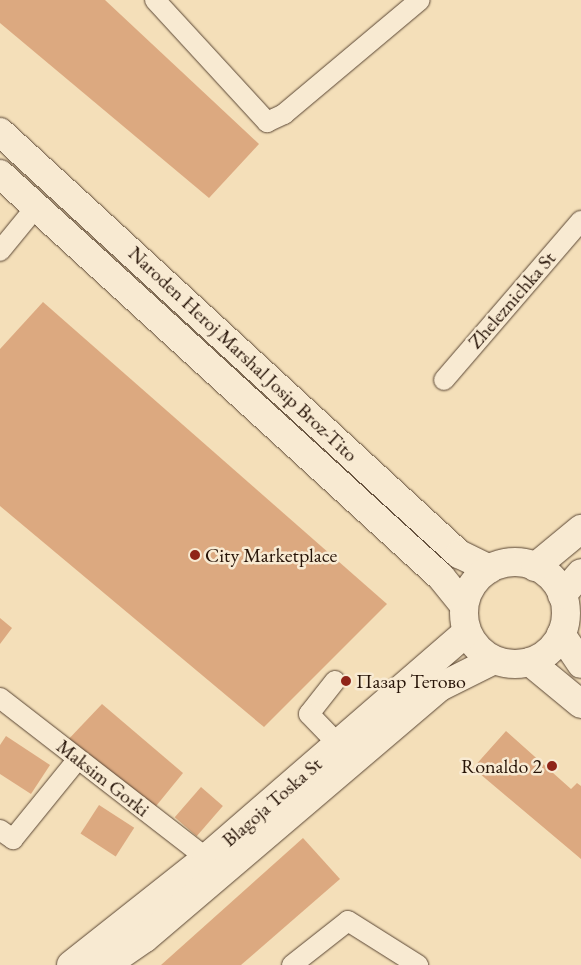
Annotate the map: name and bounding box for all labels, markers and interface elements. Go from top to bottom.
street label: Naroden Heroj Marshal Josip Broz-Tito [123,241,363,467]
street label: Zheleznichka St [463,246,561,354]
place label: City Marketplace [205,543,337,567]
marker: City Marketplace [189,549,201,561]
place label: Пазар Тетово [356,669,466,693]
marker: Пазар Тетово [340,675,352,687]
street label: Maksim Gorki [52,734,154,822]
street label: Blagoja Toska St [217,752,327,852]
place label: Ronaldo 2 [461,754,542,778]
marker: Ronaldo 2 [546,760,558,772]

